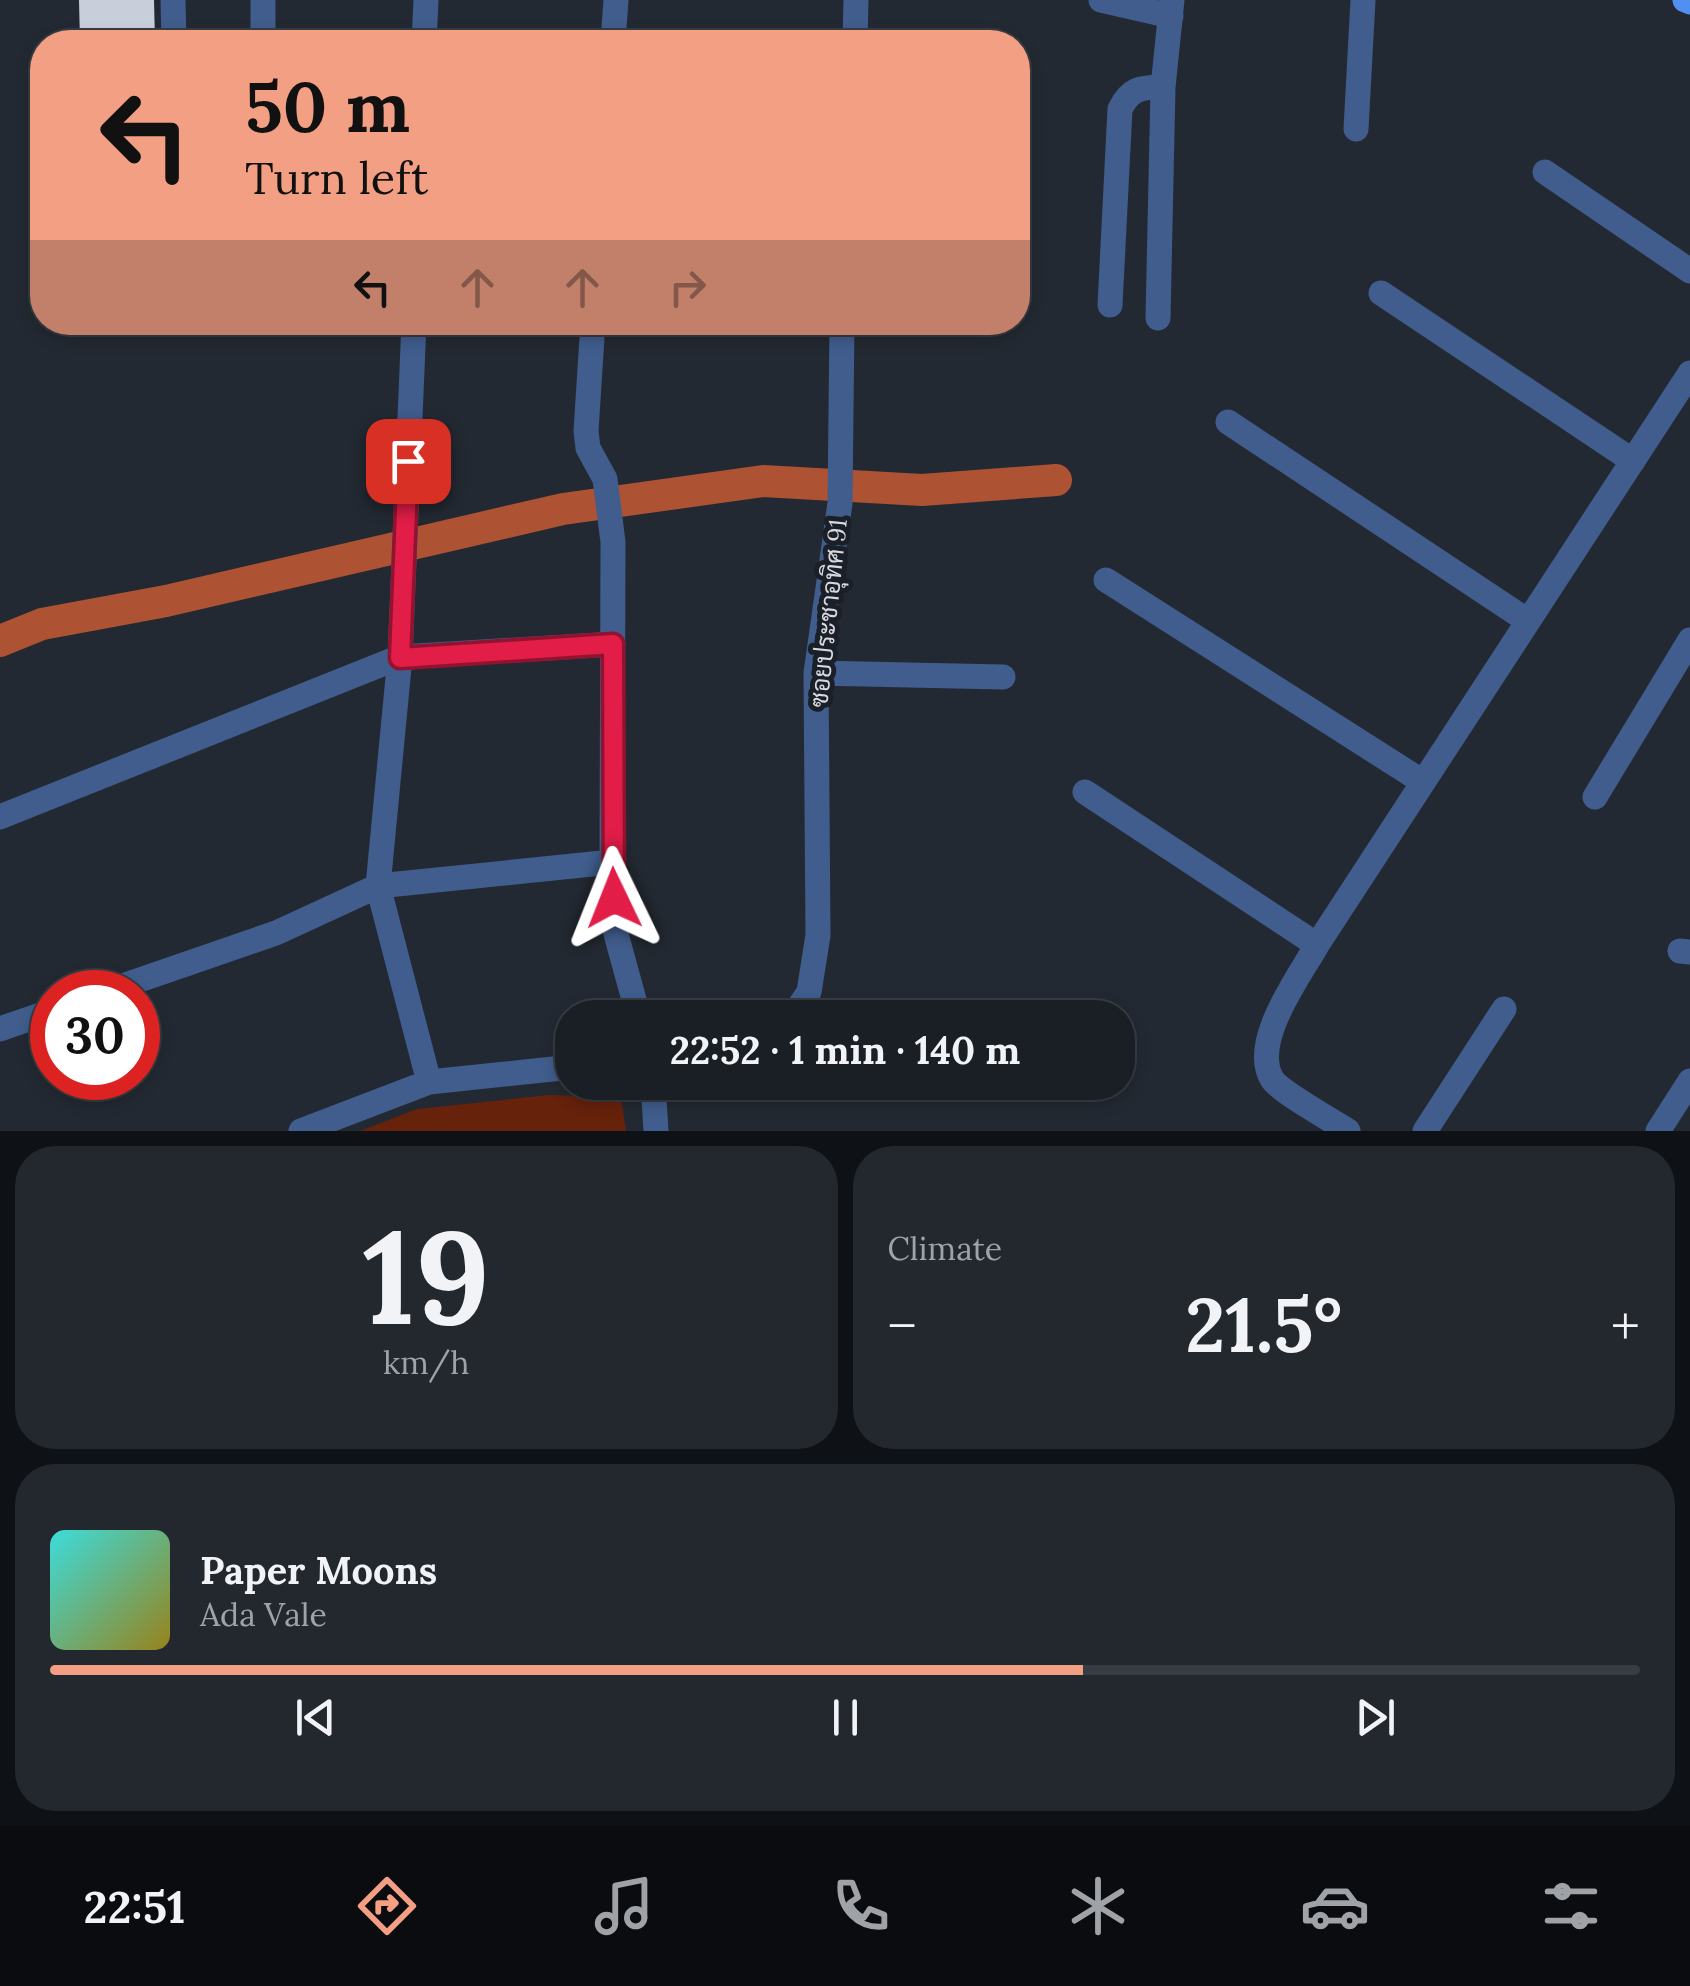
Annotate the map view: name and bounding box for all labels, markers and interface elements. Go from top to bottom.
text: 50 m [245,62,410,151]
icon: left [80,70,210,200]
text: Turn left [245,149,428,206]
icon: left [345,260,400,315]
icon: ahead [450,260,505,315]
icon: ahead [555,260,610,315]
icon: right [660,260,715,315]
pin [366,419,451,504]
icon: arrive [381,434,436,489]
street label: ซอยประชาอุทิศ 91 [802,517,856,709]
position arrow [562,846,666,950]
speed limit sign: 30 [30,970,160,1100]
text: 22:52 · 1 min · 140 m [670,1026,1020,1074]
text: 19 [362,1193,490,1360]
text: Climate [888,1228,1002,1269]
text: 21.5° [1185,1277,1342,1373]
text: − [888,1291,917,1361]
text: + [1611,1291,1640,1361]
text: km/h [383,1342,469,1383]
text: Paper Moons [200,1546,437,1594]
text: Ada Vale [200,1594,327,1635]
icon: previous [288,1690,343,1745]
icon: pause [818,1690,873,1745]
icon: next [1348,1690,1403,1745]
icon: directions [352,1871,422,1941]
icon: music [589,1871,659,1941]
icon: phone [826,1871,896,1941]
icon: climate [1063,1871,1133,1941]
icon: car [1300,1871,1370,1941]
icon: filters [1536,1871,1606,1941]
text: 22:51 [83,1878,185,1935]

